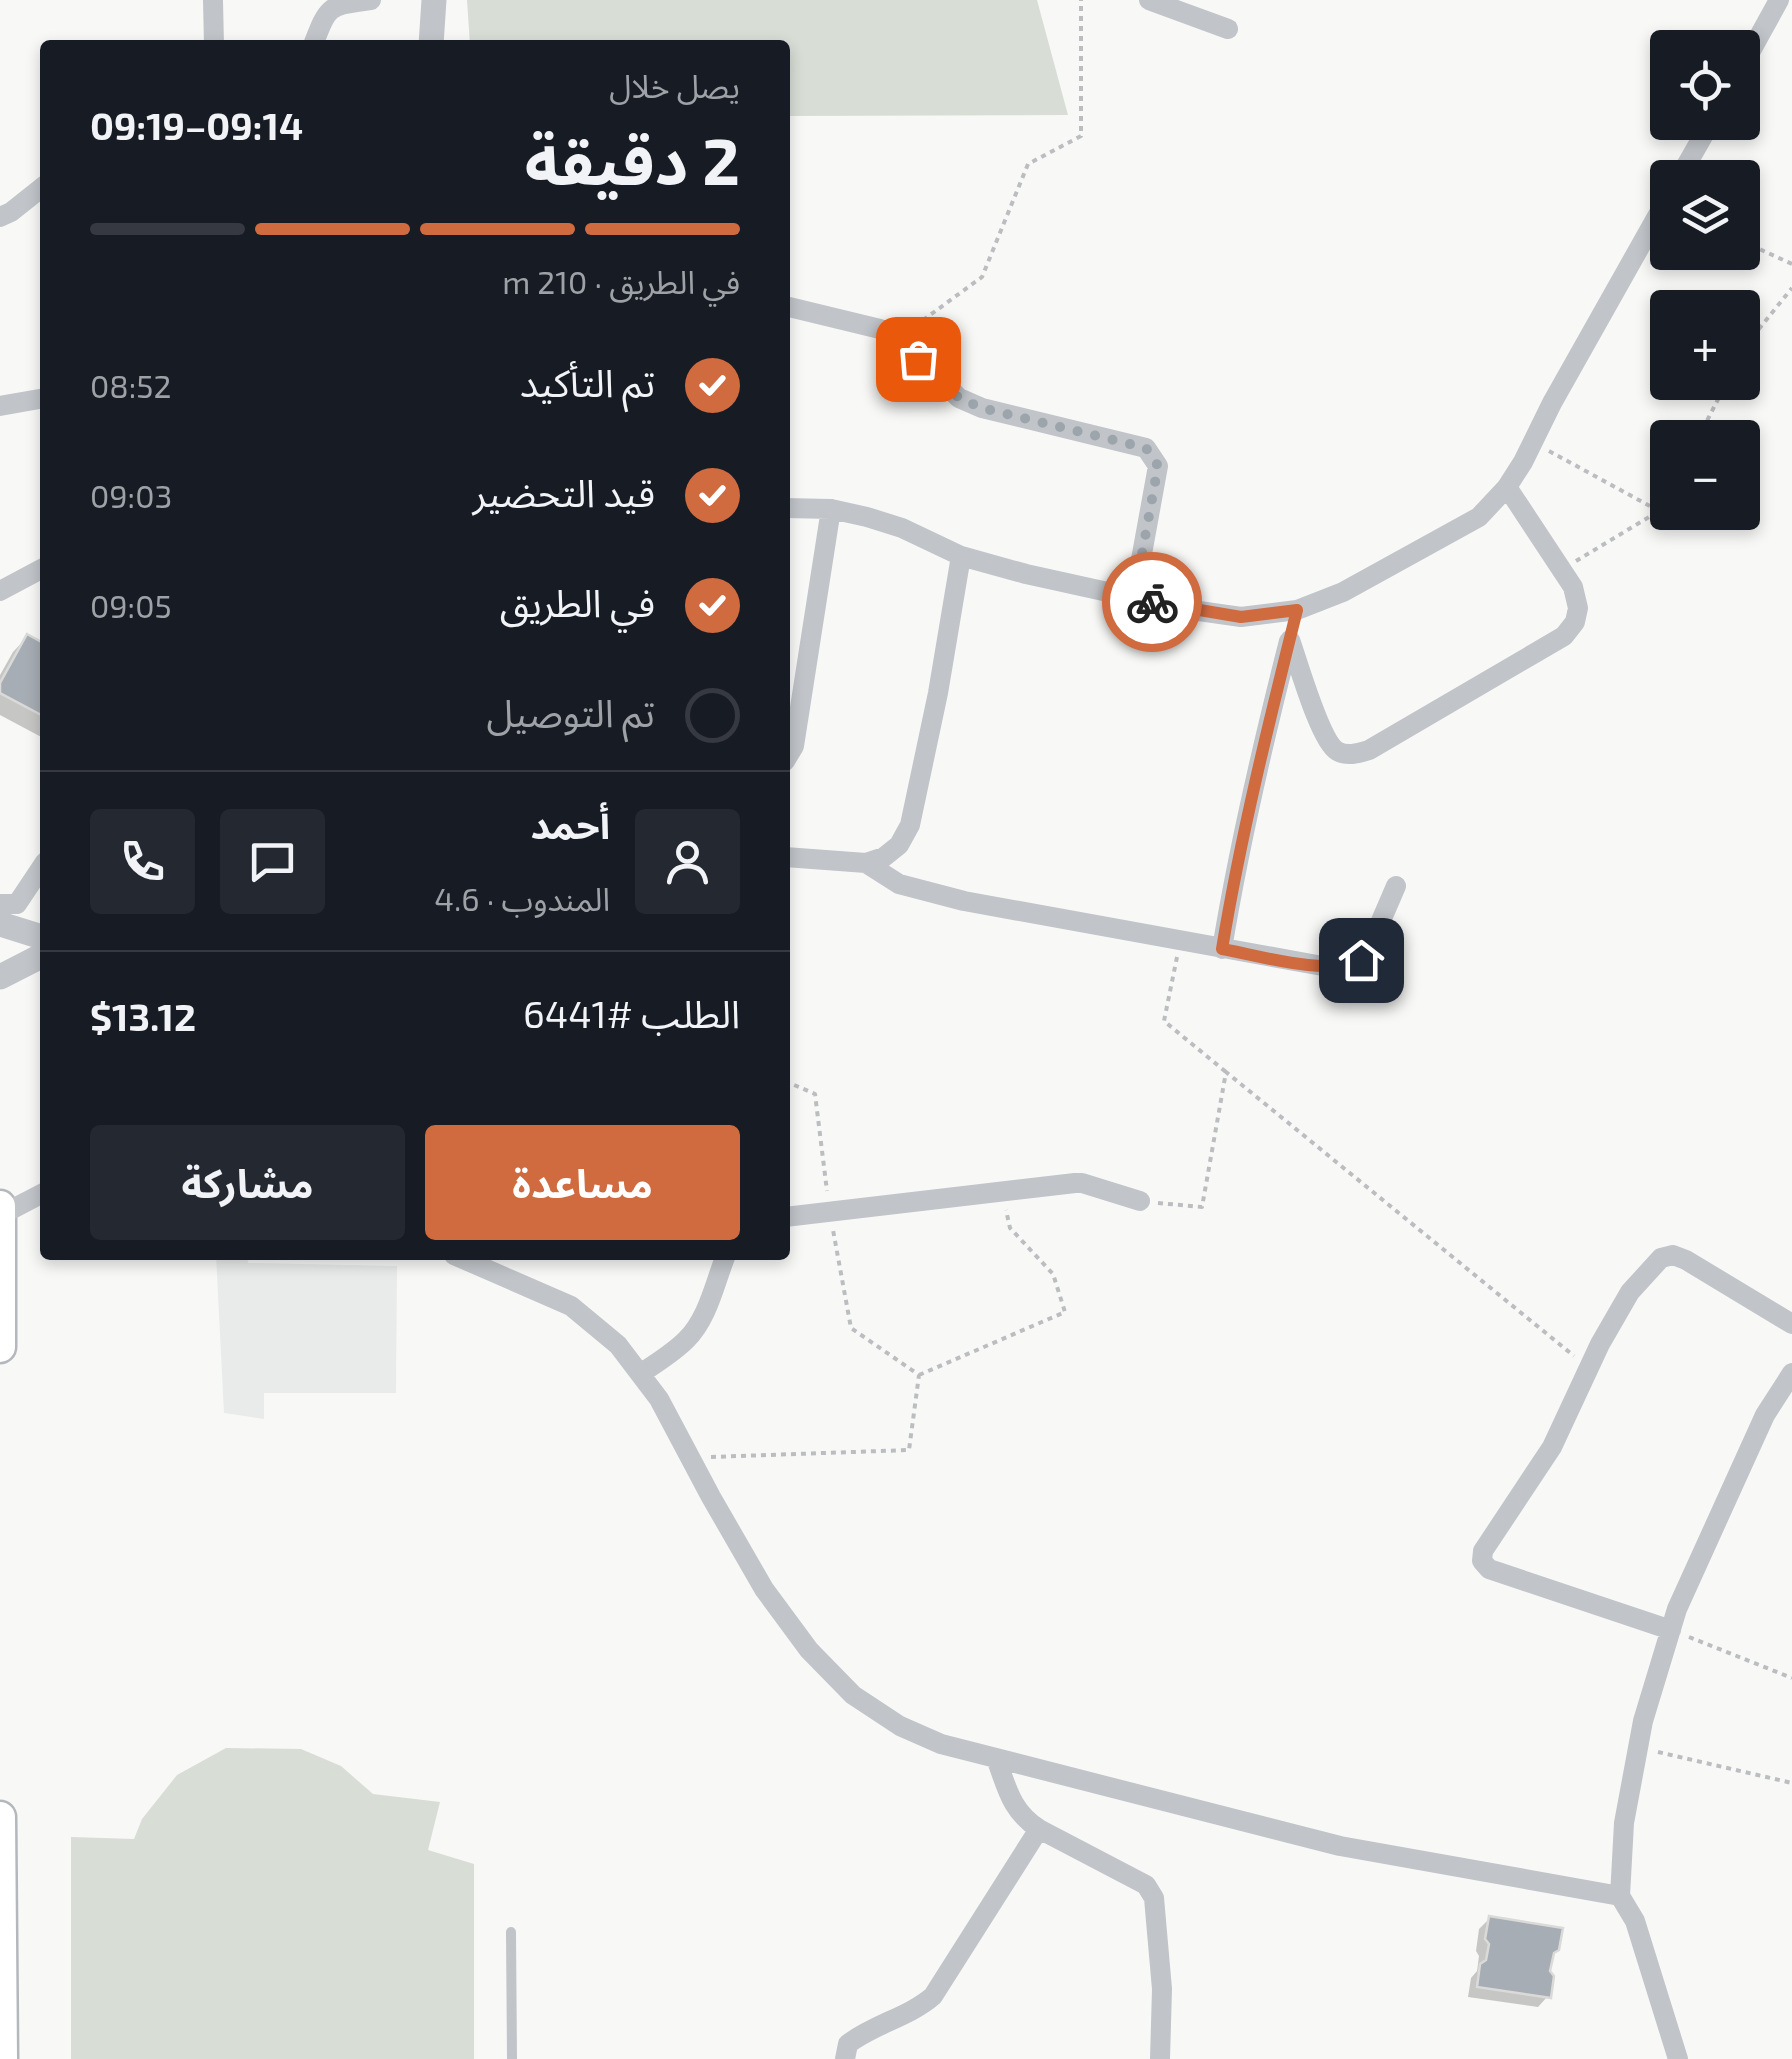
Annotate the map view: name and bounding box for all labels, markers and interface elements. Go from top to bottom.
map controls [1650,30,1760,530]
button: locate [1650,30,1760,140]
text: يصل خلال [609,66,740,104]
text: 09:14–09:19 [90,102,303,148]
text: 2 دقيقة [525,120,740,198]
button: layers [1650,160,1760,270]
text: في الطريق · 210 m [502,262,740,300]
button: + [1650,290,1760,400]
pin [876,317,961,402]
icon: bag [891,332,946,387]
icon: check [685,358,740,413]
text: تم التأكيد [520,359,655,405]
text: 08:52 [90,366,171,404]
button: − [1650,420,1760,530]
icon: check [685,468,740,523]
text: قيد التحضير [473,469,655,515]
text: 09:03 [90,476,172,514]
courier [1102,552,1202,652]
icon: bike [1125,575,1180,630]
icon: check [685,578,740,633]
text: في الطريق [500,579,655,625]
text: 09:05 [90,586,172,624]
text: تم التوصيل [487,689,655,735]
text: أحمد [530,801,610,847]
button: phone [90,809,195,914]
button: chat [220,809,325,914]
button: person [635,809,740,914]
text: المندوب · 4.6 [434,879,610,917]
pin [1319,918,1404,1003]
icon: home [1334,933,1389,988]
text: الطلب #6441 [523,990,740,1036]
text: $13.12 [90,993,196,1039]
button: مشاركة [90,1125,405,1240]
button: مساعدة [425,1125,740,1240]

